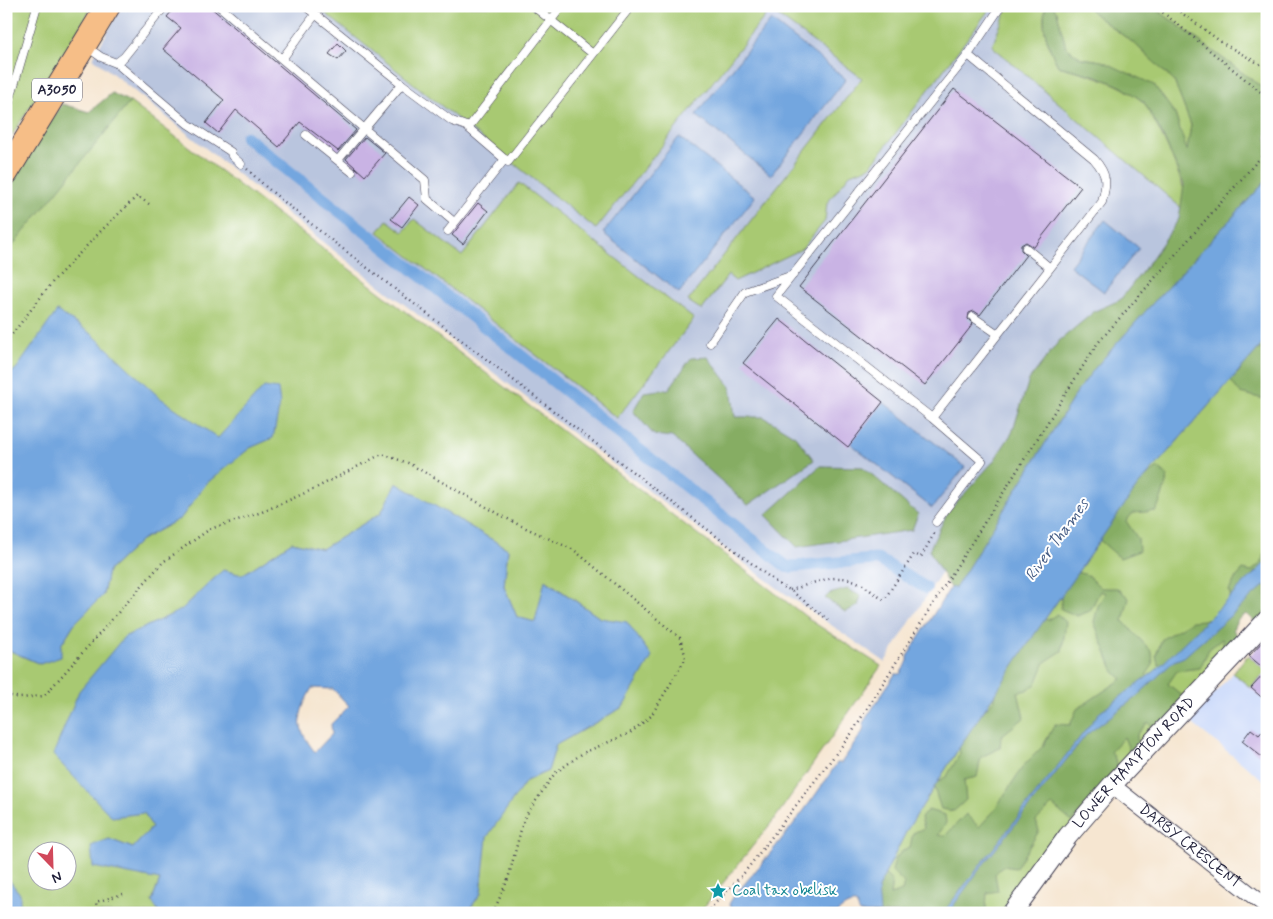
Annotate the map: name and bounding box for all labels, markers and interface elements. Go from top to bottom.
road number: A3050 [32,78,82,102]
water label: River Thames [1020,493,1095,585]
street label: LOWER HAMPTON ROAD [1069,693,1200,833]
street label: DARBY CRESCENT [1134,800,1245,893]
north arrow [28,842,78,892]
text: N [49,867,64,887]
place icon: Coal tax obelisk [708,881,728,901]
place label: Coal tax obelisk [732,881,838,901]

